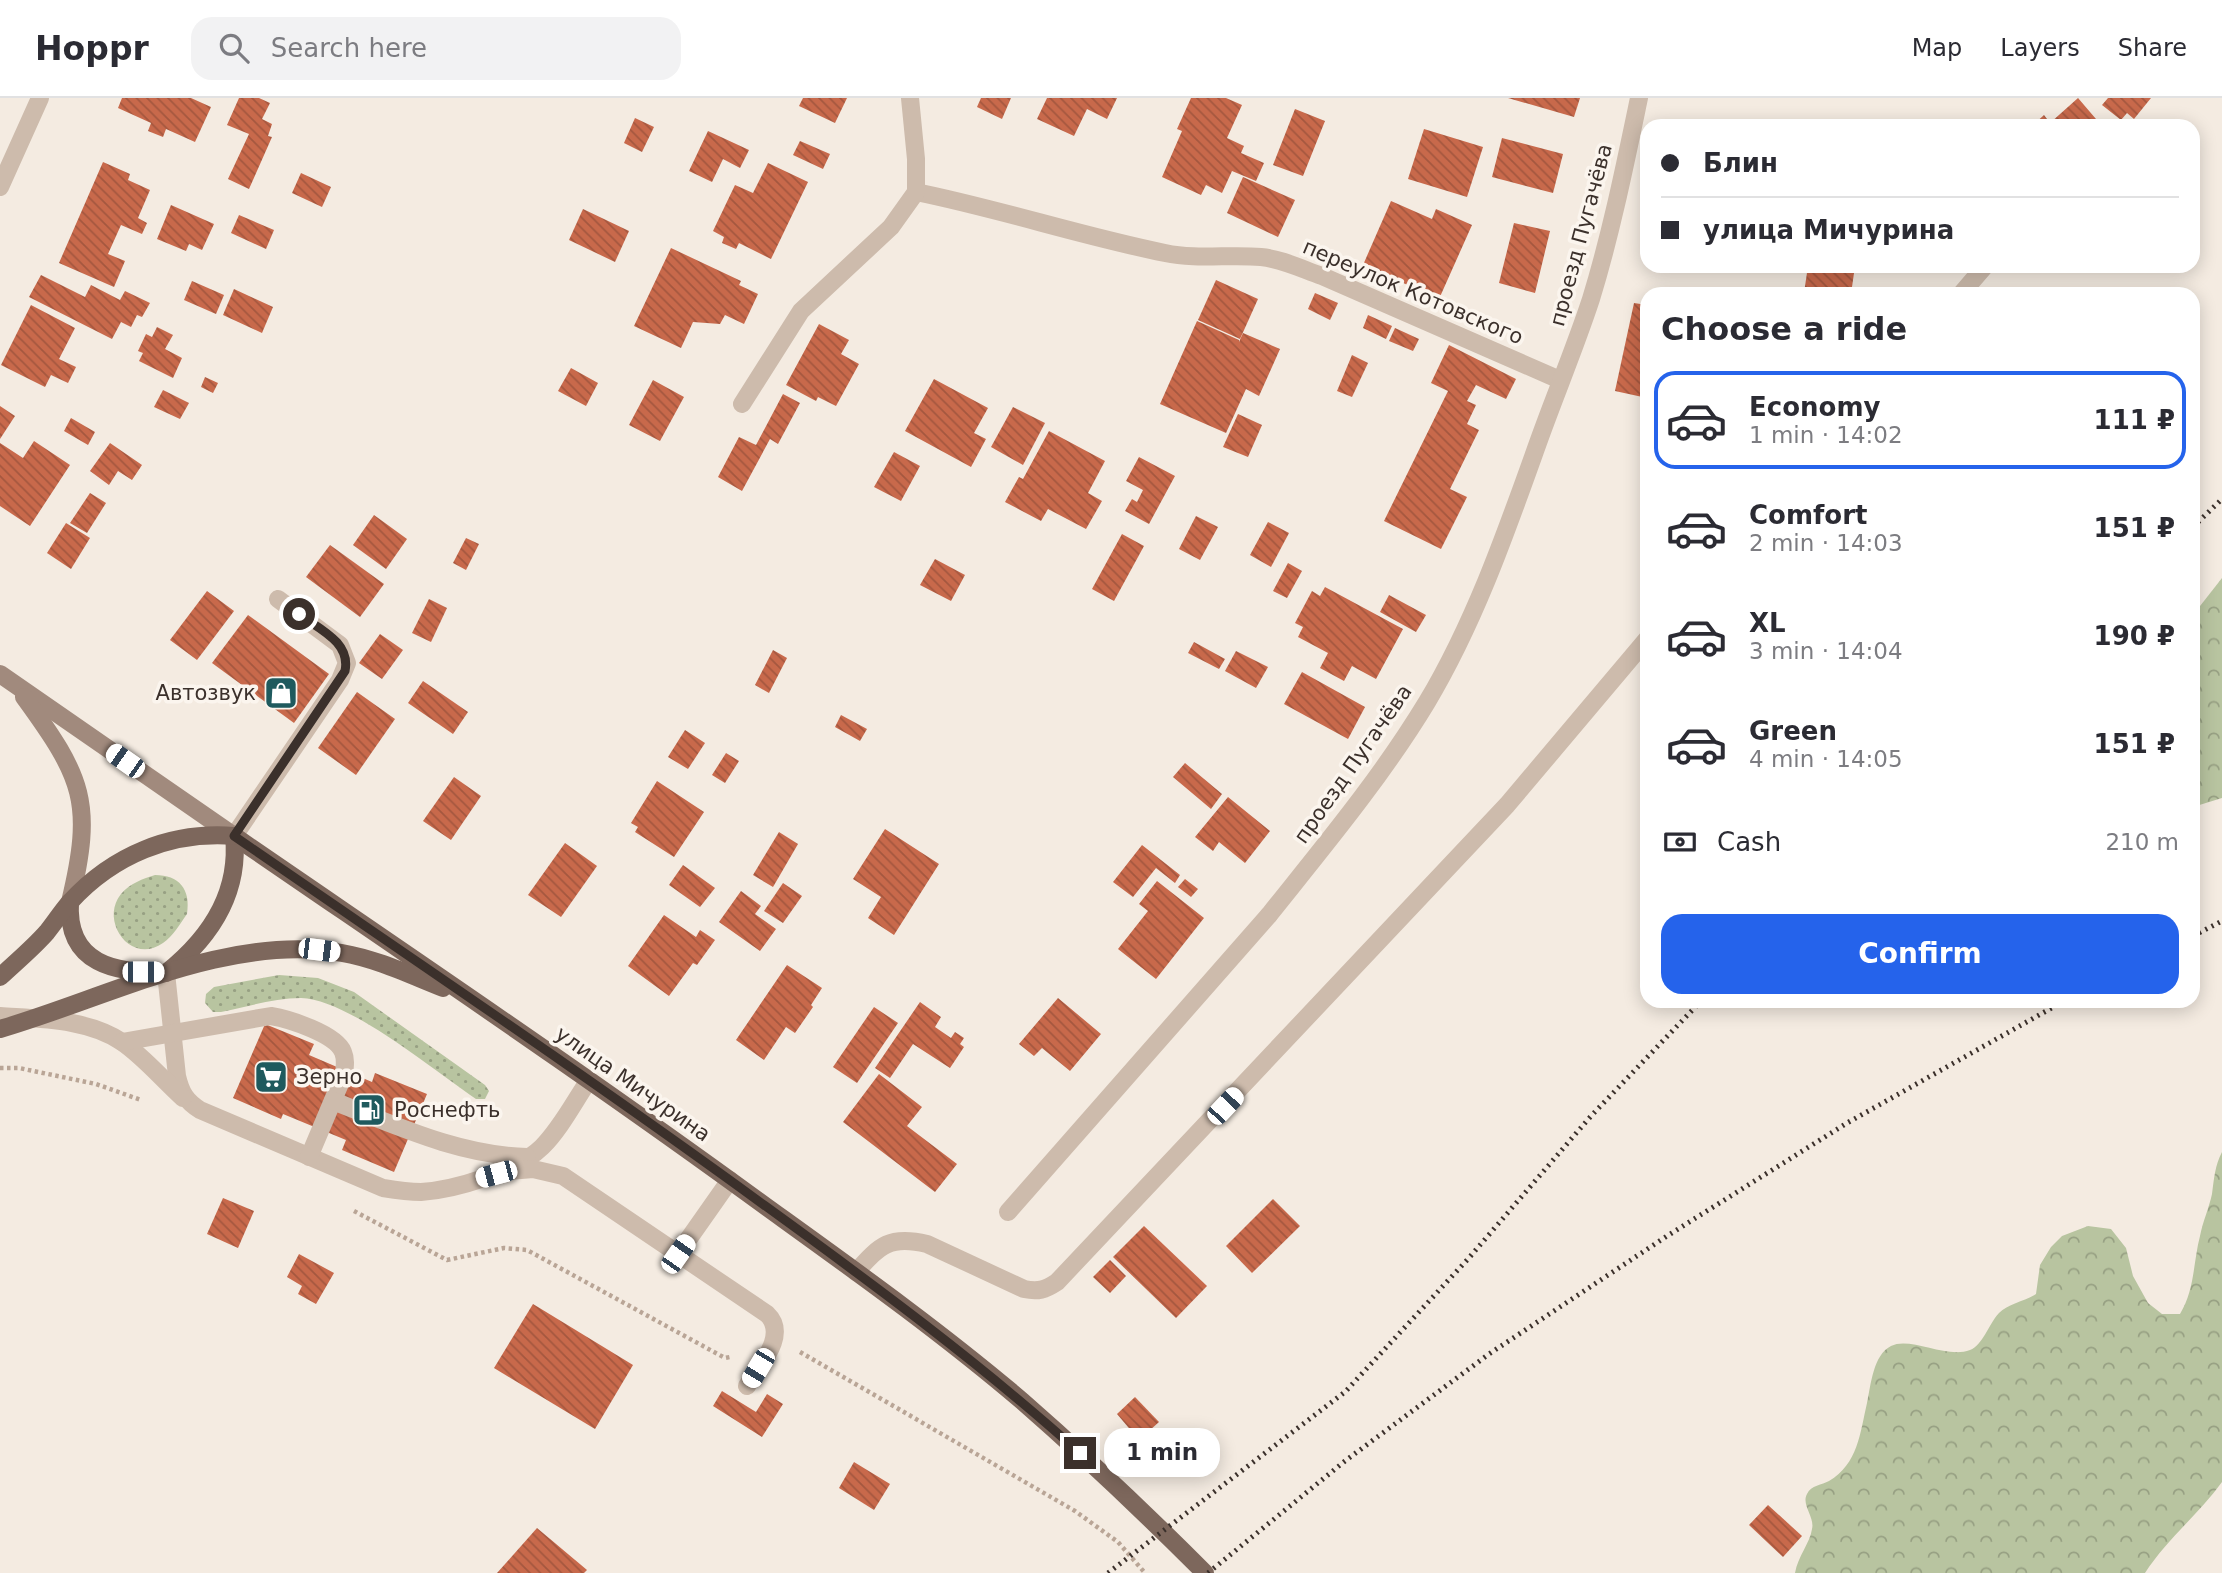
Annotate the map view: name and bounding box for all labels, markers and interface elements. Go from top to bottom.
search box [191,17,681,80]
text: Hoppr [35,29,149,68]
icon: search [215,29,253,67]
text: Search here [271,33,427,63]
text: Map [1912,34,1962,62]
text: Layers [2000,34,2080,62]
text: Share [2118,34,2187,62]
street label: проезд Пугачёва [1545,141,1617,329]
text: Блин [1703,148,1778,178]
text: улица Мичурина [1703,215,1954,245]
street label: переулок Котовского [1299,235,1527,349]
text: Choose a ride [1661,310,1907,348]
icon: car [1665,389,1728,452]
text: Economy [1749,392,1880,422]
text: 111 ₽ [2094,405,2175,435]
text: 1 min · 14:02 [1749,422,1903,448]
icon: car [1665,497,1728,560]
text: Comfort [1749,500,1867,530]
text: 151 ₽ [2094,513,2175,543]
text: 2 min · 14:03 [1749,530,1903,556]
route start [283,598,315,630]
icon: car [1665,605,1728,668]
text: XL [1749,608,1786,638]
text: 190 ₽ [2094,621,2175,651]
text: 3 min · 14:04 [1749,638,1903,664]
shop icon: Автозвук [262,674,300,712]
street label: проезд Пугачёва [1289,680,1417,848]
place label: Автозвук [156,681,256,705]
icon: car [1665,713,1728,776]
text: Green [1749,716,1837,746]
text: 151 ₽ [2094,729,2175,759]
car [102,740,149,782]
text: 4 min · 14:05 [1749,746,1903,772]
icon: cash [1661,823,1699,861]
text: Cash [1717,827,1781,857]
text: 210 m [2105,829,2179,855]
button: Confirm [1661,914,2179,994]
car [297,937,342,963]
car [123,962,165,983]
street label: улица Мичурина [551,1022,715,1146]
supermarket icon: Зерно [252,1058,290,1096]
place label: Зерно [296,1065,362,1089]
car [1203,1083,1248,1129]
fuel station icon: Роснефть [350,1091,388,1129]
place label: Роснефть [394,1098,500,1122]
car [473,1158,520,1190]
car [658,1231,699,1277]
car [739,1345,778,1391]
callout: 1 min [1104,1428,1220,1478]
route end [1064,1437,1096,1469]
text: 1 min [1126,1439,1198,1465]

